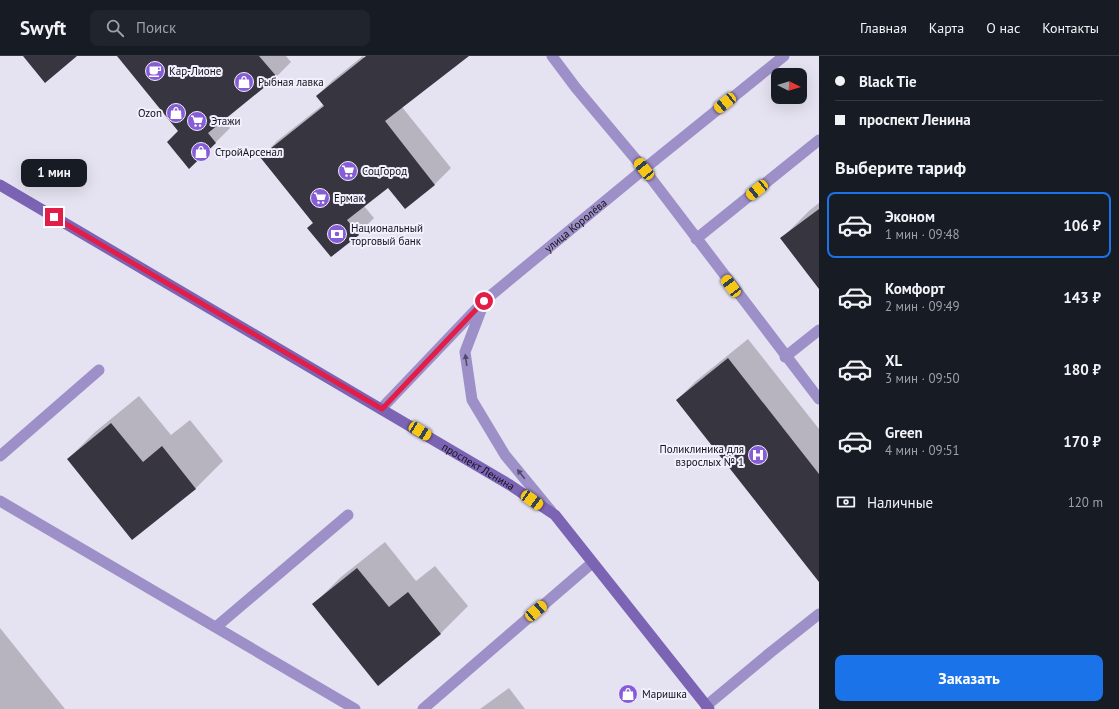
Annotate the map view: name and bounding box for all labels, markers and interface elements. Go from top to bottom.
search box [90,10,370,46]
text: Swyft [20,16,66,40]
icon: search [104,17,126,39]
text: Поиск [136,18,176,37]
text: Главная [860,19,907,37]
text: Карта [929,19,964,37]
text: О нас [986,19,1020,37]
text: Контакты [1042,19,1099,37]
cafe icon: Кар-Лионе [144,60,166,82]
place label: Кар-Лионе [169,64,222,78]
north arrow [771,68,807,104]
map controls [771,68,807,104]
shop icon: Рыбная лавка [233,71,255,93]
text: Black Tie [859,72,917,91]
place label: Рыбная лавка [258,75,324,89]
car [712,91,738,115]
shop icon: Ozon [165,102,187,124]
place label: Ozon [138,106,162,120]
supermarket icon: Этажи [186,110,208,132]
text: проспект Ленина [859,110,971,129]
place label: Этажи [211,114,240,128]
shop icon: СтройАрсенал [190,141,212,163]
place label: СтройАрсенал [215,145,282,159]
car [632,156,656,182]
text: Выберите тариф [835,156,966,179]
callout: 1 мин [21,159,87,187]
supermarket icon: СоцГород [337,160,359,182]
text: 1 мин [37,164,71,181]
place label: СоцГород [362,164,407,178]
car [744,178,770,202]
supermarket icon: Ермак [309,187,331,209]
place label: Ермак [334,191,364,205]
street label: улица Королёва [542,196,610,255]
icon: car [837,207,873,243]
text: Эконом [885,207,935,226]
route end [45,208,63,226]
text: 106 ₽ [1063,216,1101,235]
place label: Национальный торговый банк [351,221,423,248]
bank icon: Национальный торговый банк [326,223,348,245]
text: 1 мин · 09:48 [885,226,960,243]
car [719,273,743,299]
icon: car [837,279,873,315]
text: Комфорт [885,279,945,298]
text: 143 ₽ [1063,288,1101,307]
route start [475,292,493,310]
text: 2 мин · 09:49 [885,298,960,315]
icon: car [837,351,873,387]
text: XL [885,351,902,370]
one-way arrow [463,354,469,366]
text: 180 ₽ [1063,360,1101,379]
text: 3 мин · 09:50 [885,370,960,387]
car [407,420,433,442]
icon: car [837,423,873,459]
text: Green [885,423,923,442]
text: 170 ₽ [1063,432,1101,451]
street label: проспект Ленина [439,440,518,493]
place label: Поликлиника для взрослых № 1 [660,442,744,469]
text: 4 мин · 09:51 [885,442,960,459]
hospital icon: Поликлиника для взрослых № 1 [747,444,769,466]
one-way arrow [517,469,526,480]
car [519,488,545,512]
icon: cash [835,491,857,513]
text: Наличные [867,493,933,512]
text: 120 m [1068,494,1103,511]
car [523,599,549,623]
button: Заказать [835,655,1103,701]
shop icon: Маришка [617,683,639,705]
place label: Маришка [642,687,687,701]

